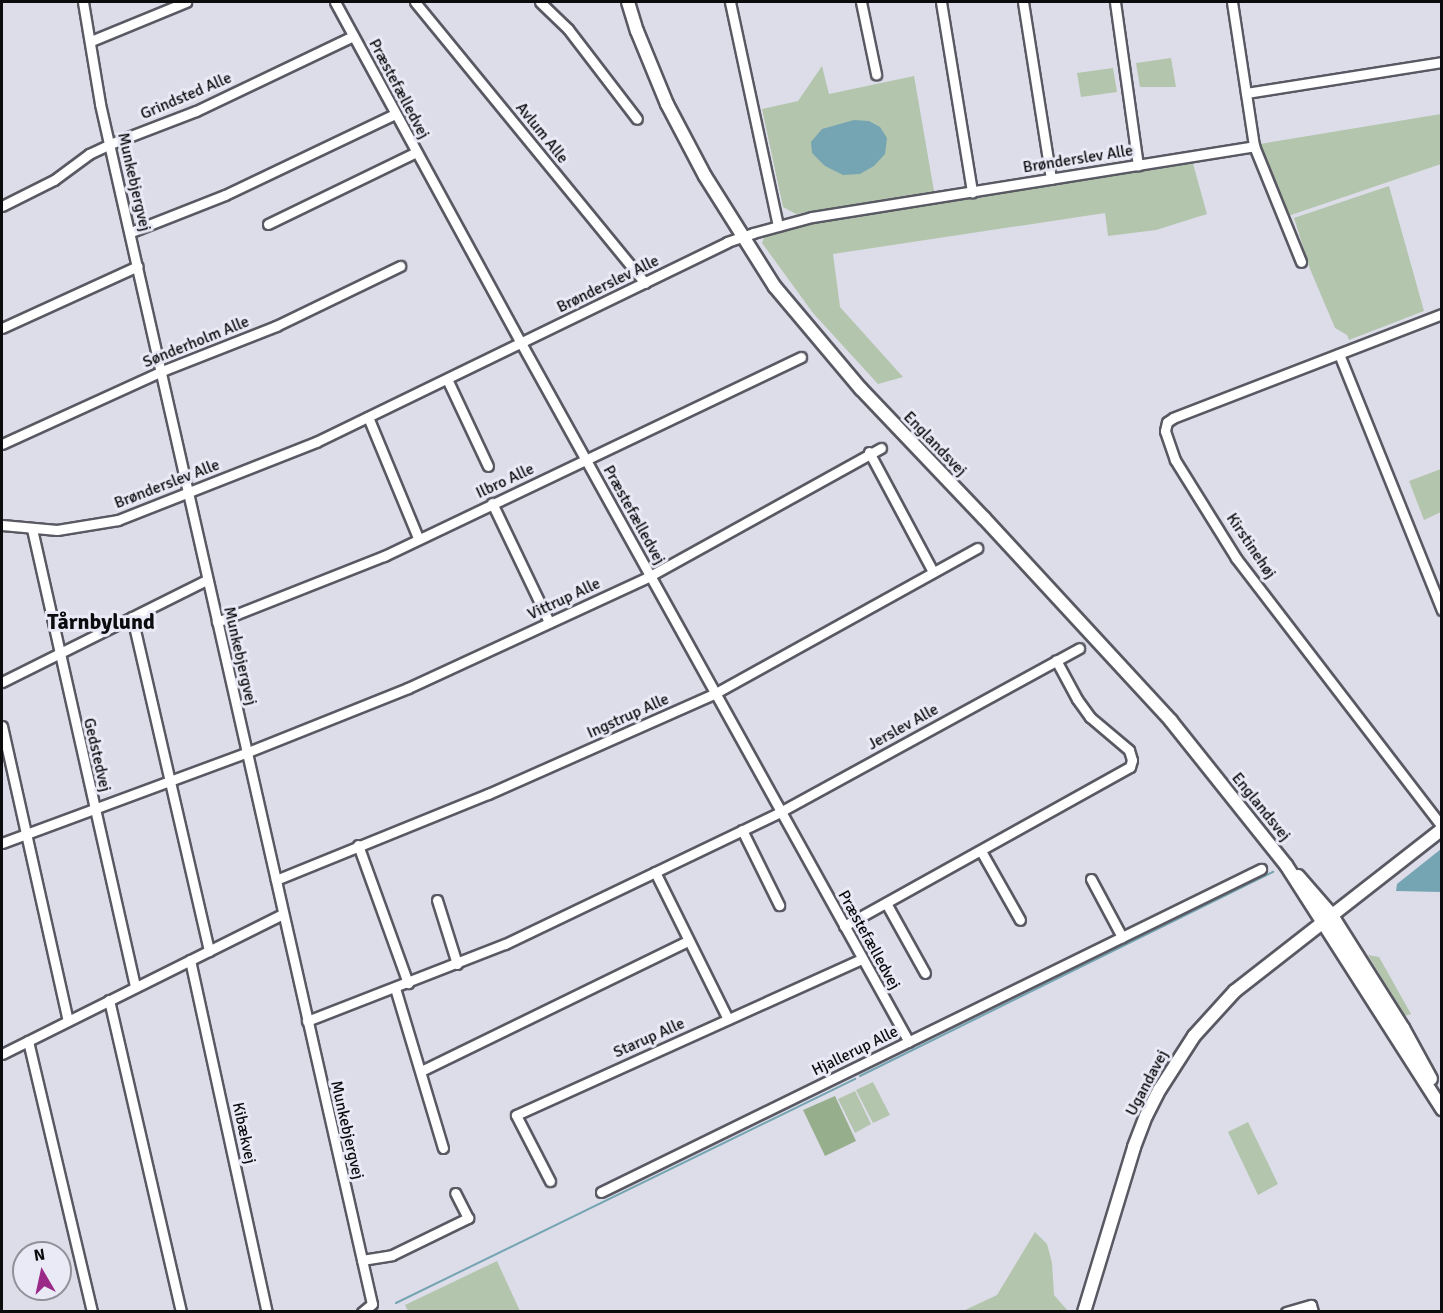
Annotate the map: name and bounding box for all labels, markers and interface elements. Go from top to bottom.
street label: Præstefælledvej [365,36,433,142]
street label: Grindsted Alle [138,68,234,124]
street label: Avlum Alle [512,99,572,167]
street label: Munkebjergvej [113,131,155,233]
street label: Brønderslev Alle [1022,141,1134,177]
street label: Brønderslev Alle [554,251,662,317]
street label: Sønderholm Alle [140,312,252,372]
street label: Englandsvej [899,408,971,480]
street label: Brønderslev Alle [112,455,222,513]
street label: Ilbro Alle [473,459,537,503]
street label: Præstefælledvej [599,462,669,568]
street label: Kirstinehøj [1222,510,1280,582]
street label: Vittrup Alle [525,574,603,624]
street label: Munkebjergvej [219,605,261,707]
district label: Tårnbylund [47,609,155,635]
street label: Ingstrup Alle [584,689,672,743]
street label: Jerslev Alle [864,700,942,754]
street label: Gedstedvej [79,716,115,794]
street label: Englandsvej [1227,769,1295,845]
street label: Præstefælledvej [834,887,904,993]
street label: Starup Alle [610,1014,688,1062]
street label: Hjallerup Alle [809,1022,901,1080]
street label: Ugandavej [1122,1047,1172,1119]
street label: Munkebjergvej [326,1079,368,1181]
street label: Kibækvej [228,1101,260,1165]
north arrow [12,1241,72,1301]
text: N [32,1244,47,1266]

